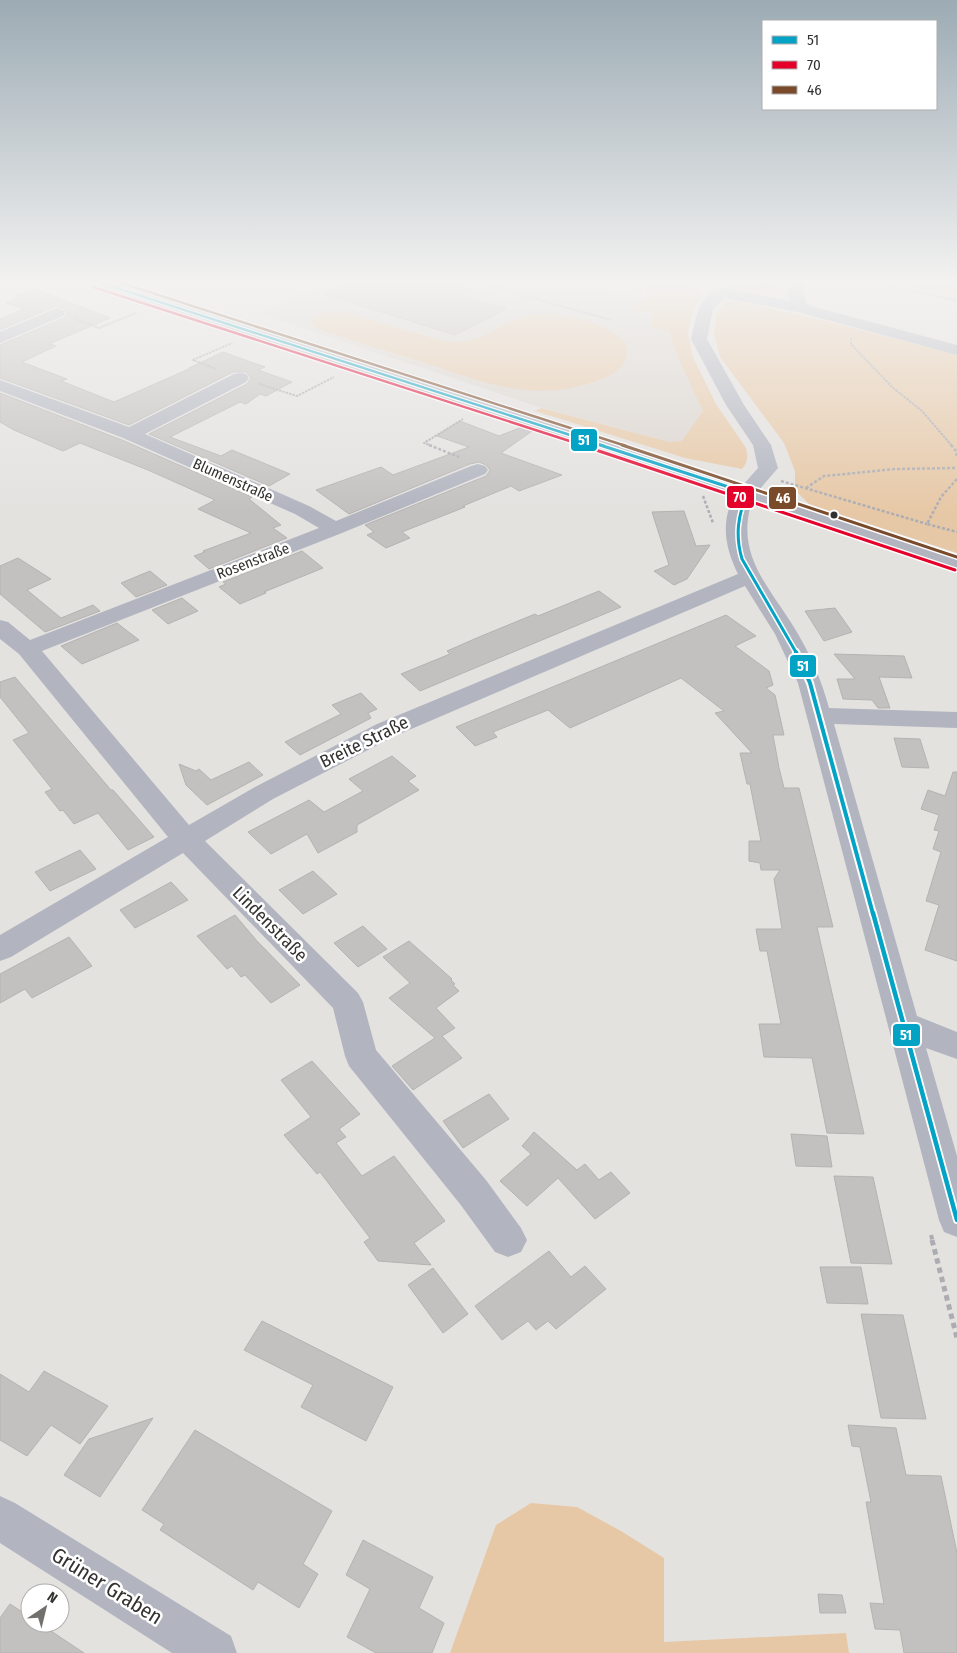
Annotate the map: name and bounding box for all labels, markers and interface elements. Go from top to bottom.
legend [762,20,937,110]
text: 51 [807,31,819,49]
text: 70 [807,56,821,74]
text: 46 [807,81,822,99]
line badge: 51 [570,428,598,452]
text: 51 [578,432,590,449]
street label: Blumenstraße [190,454,276,506]
line badge: 70 [726,485,755,509]
line badge: 46 [768,486,797,510]
text: 70 [733,489,747,506]
text: 46 [776,490,790,507]
unlabelled marker [829,510,839,520]
street label: Rosenstraße [214,539,292,583]
line badge: 51 [789,654,817,678]
text: 51 [797,658,809,675]
street label: Breite Straße [316,711,412,773]
street label: Lindenstraße [228,882,312,966]
line badge: 51 [892,1023,921,1047]
text: 51 [900,1027,912,1044]
street label: Grüner Graben [47,1542,167,1630]
north arrow [20,1583,70,1633]
text: N [44,1588,60,1607]

